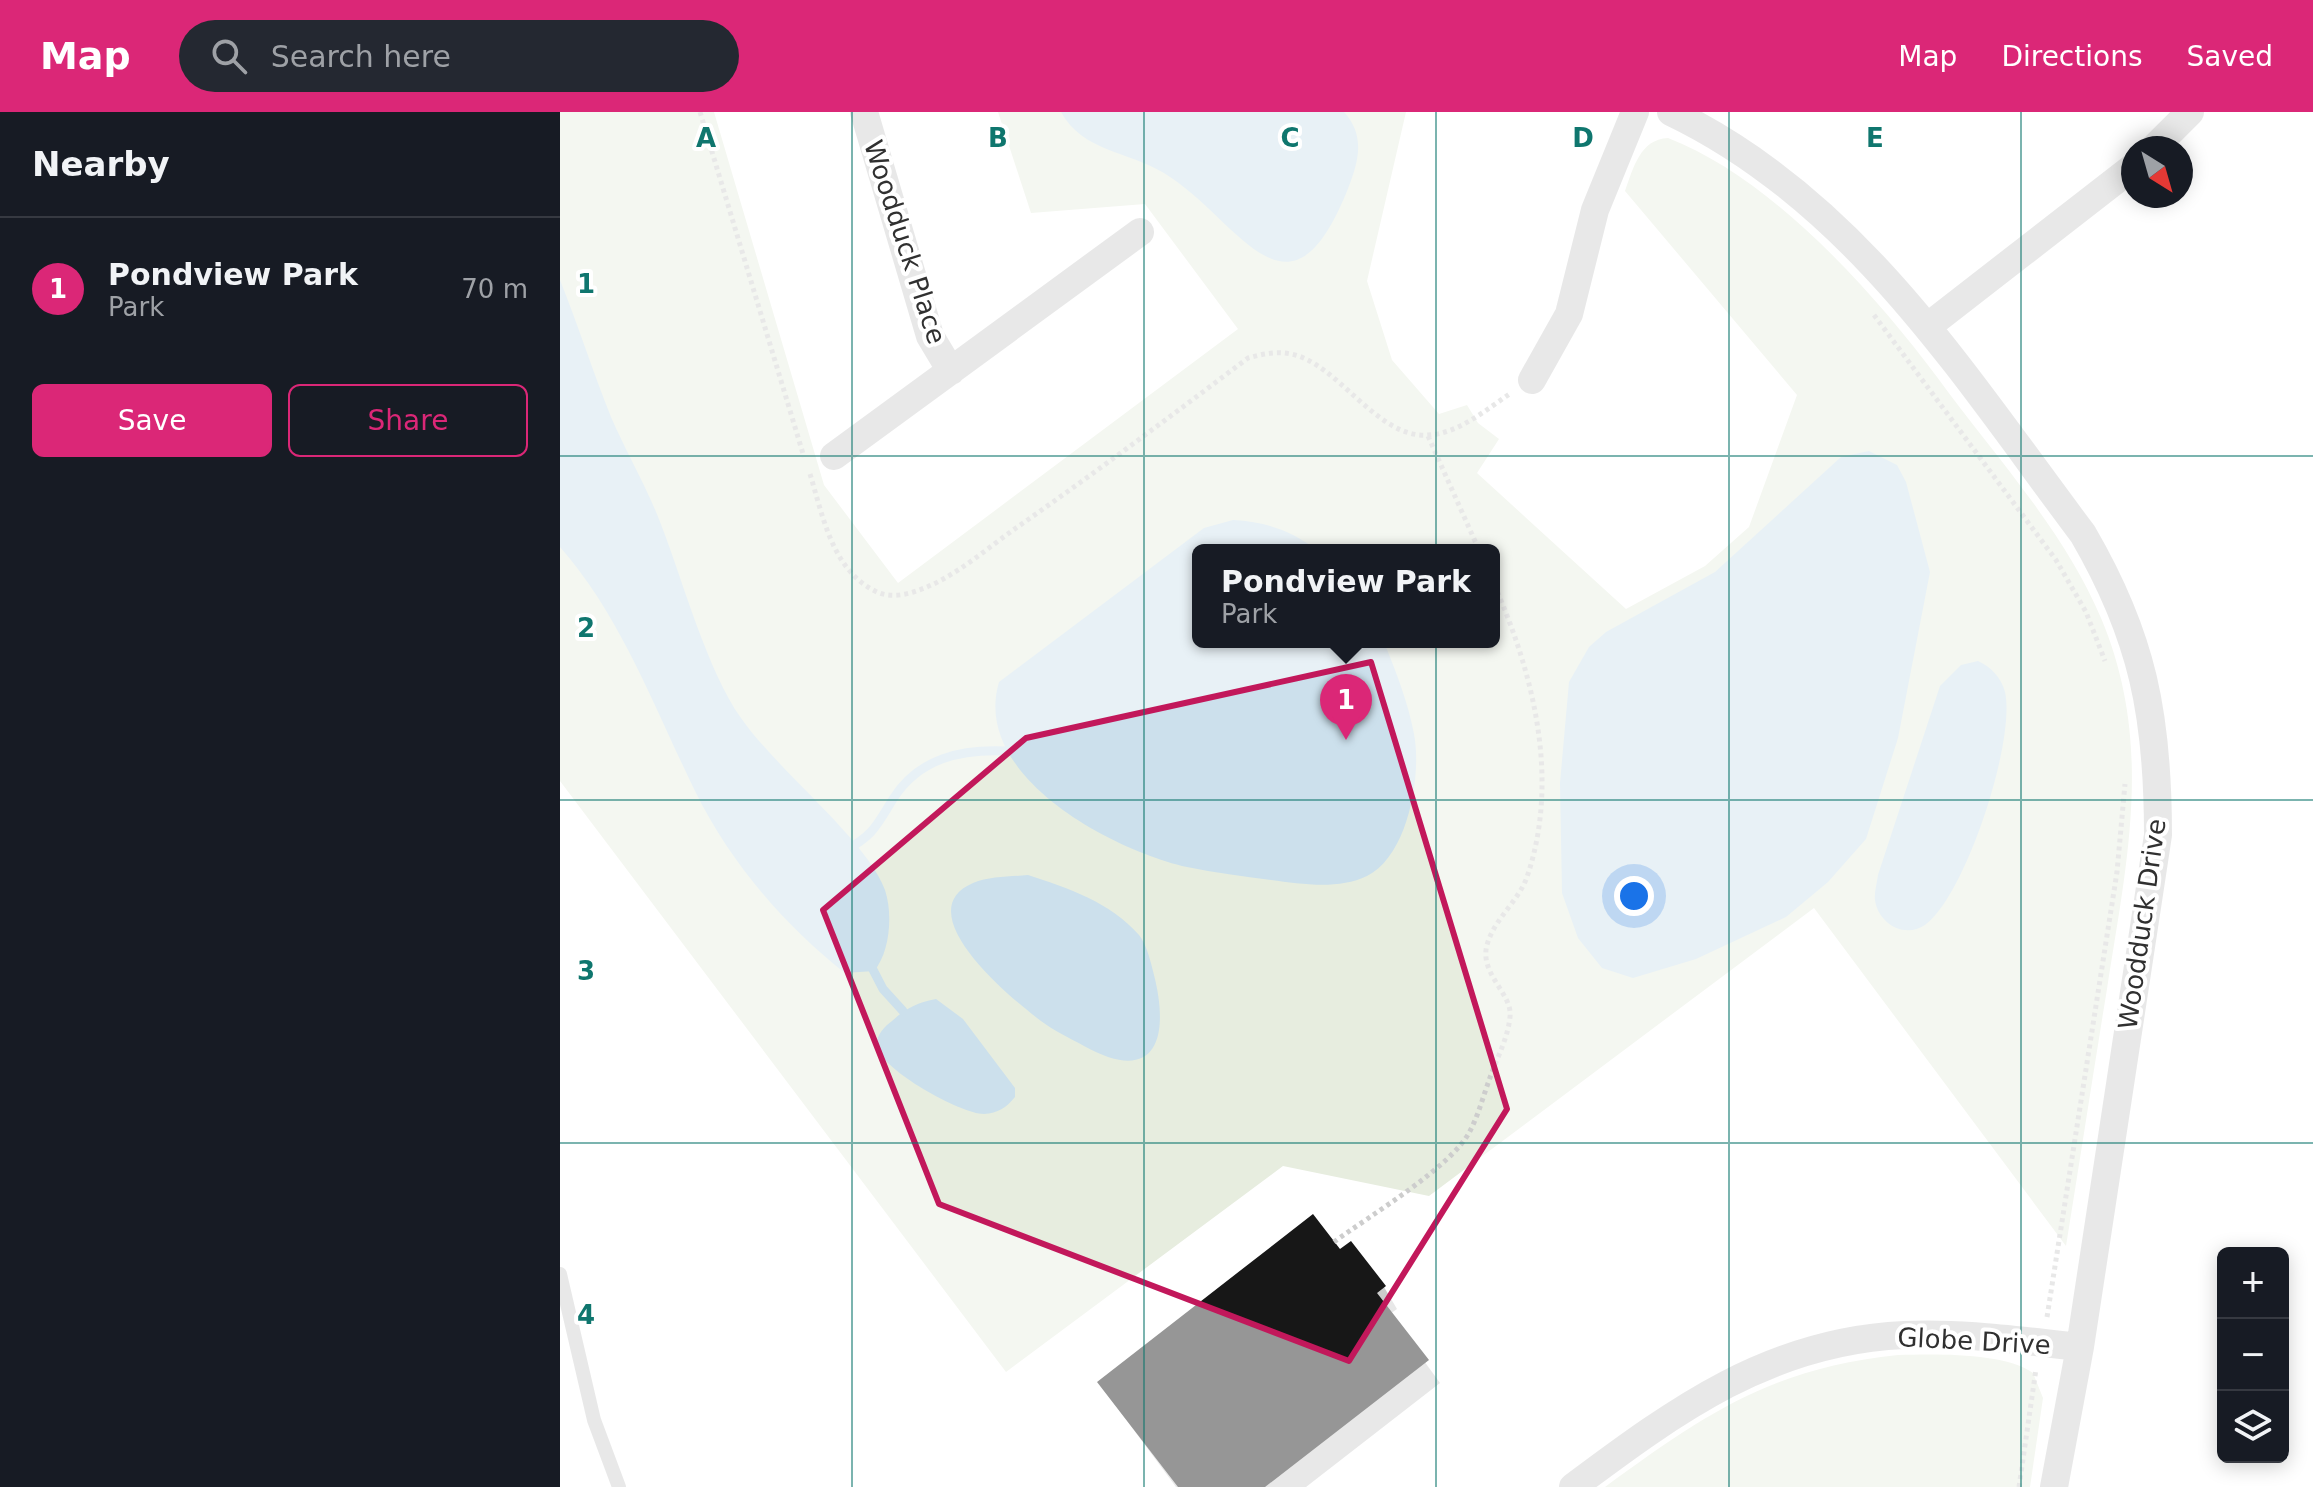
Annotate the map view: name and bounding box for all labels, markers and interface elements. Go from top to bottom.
search box [179,20,739,92]
text: Map [40,34,131,78]
icon: search [207,34,251,78]
text: Search here [271,39,451,74]
text: Map [1898,40,1957,73]
text: Directions [2001,40,2142,73]
text: Saved [2186,40,2273,73]
text: A [696,123,716,153]
text: B [988,123,1008,153]
text: C [1280,123,1300,153]
text: D [1572,123,1594,153]
text: E [1866,123,1884,153]
street label: Woodduck Place [858,136,952,348]
north arrow [2121,136,2193,208]
text: Nearby [32,144,170,184]
text: Pondview Park [108,257,358,292]
text: 1 [577,269,595,299]
text: 1 [49,274,67,304]
text: 70 m [461,274,528,304]
text: Park [108,292,164,322]
button: Save [32,384,272,457]
button: Share [288,384,528,457]
popup [1192,544,1500,648]
text: Pondview Park [1221,564,1471,599]
text: Park [1221,599,1277,629]
text: 2 [577,613,595,643]
pin: 1 [1320,674,1372,740]
street label: Woodduck Drive [2112,817,2172,1031]
your location [1614,876,1654,916]
text: 3 [577,956,595,986]
map controls [2217,1247,2289,1463]
button: + [2217,1247,2289,1319]
text: 4 [577,1300,595,1330]
button: − [2217,1319,2289,1391]
street label: Globe Drive [1897,1322,2051,1360]
button: layers [2217,1391,2289,1463]

